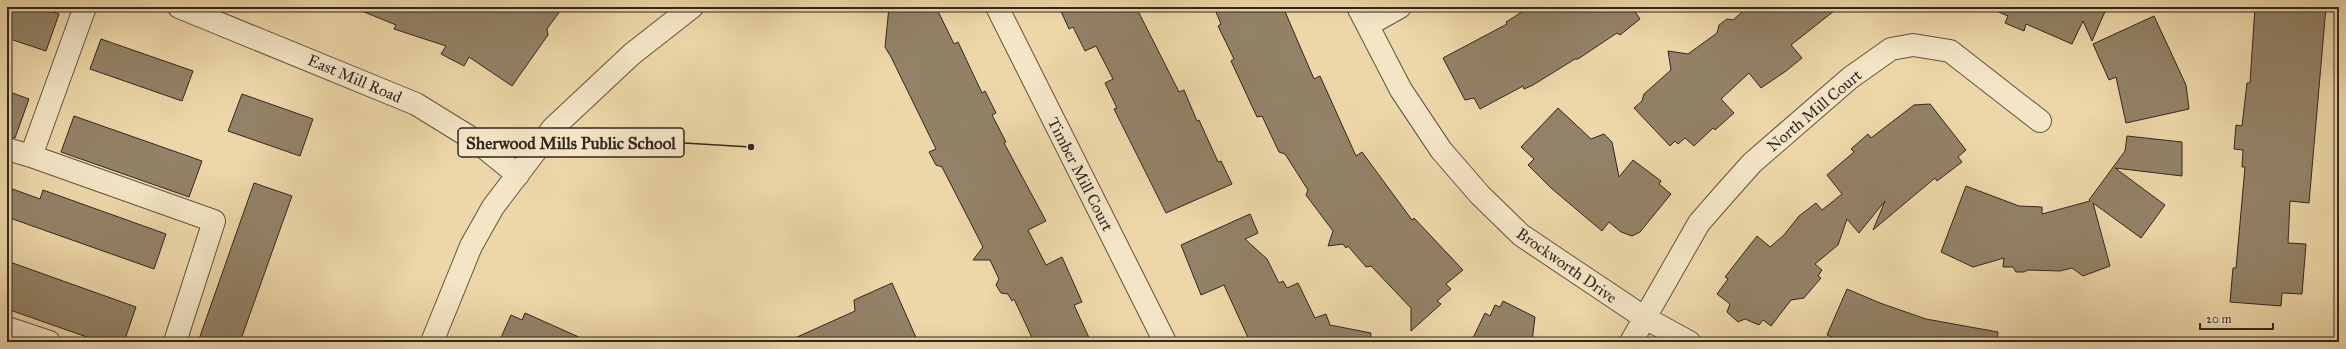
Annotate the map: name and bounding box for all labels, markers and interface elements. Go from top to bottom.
street label: East Mill Road [305,50,405,107]
street label: North Mill Court [1763,65,1866,155]
street label: Timber Mill Court [1044,114,1118,234]
callout: Sherwood Mills Public School [458,128,684,157]
text: Sherwood Mills Public School [466,133,676,154]
street label: Brockworth Drive [1513,224,1621,307]
scale bar [2200,305,2273,331]
text: 20 m [2206,312,2232,326]

